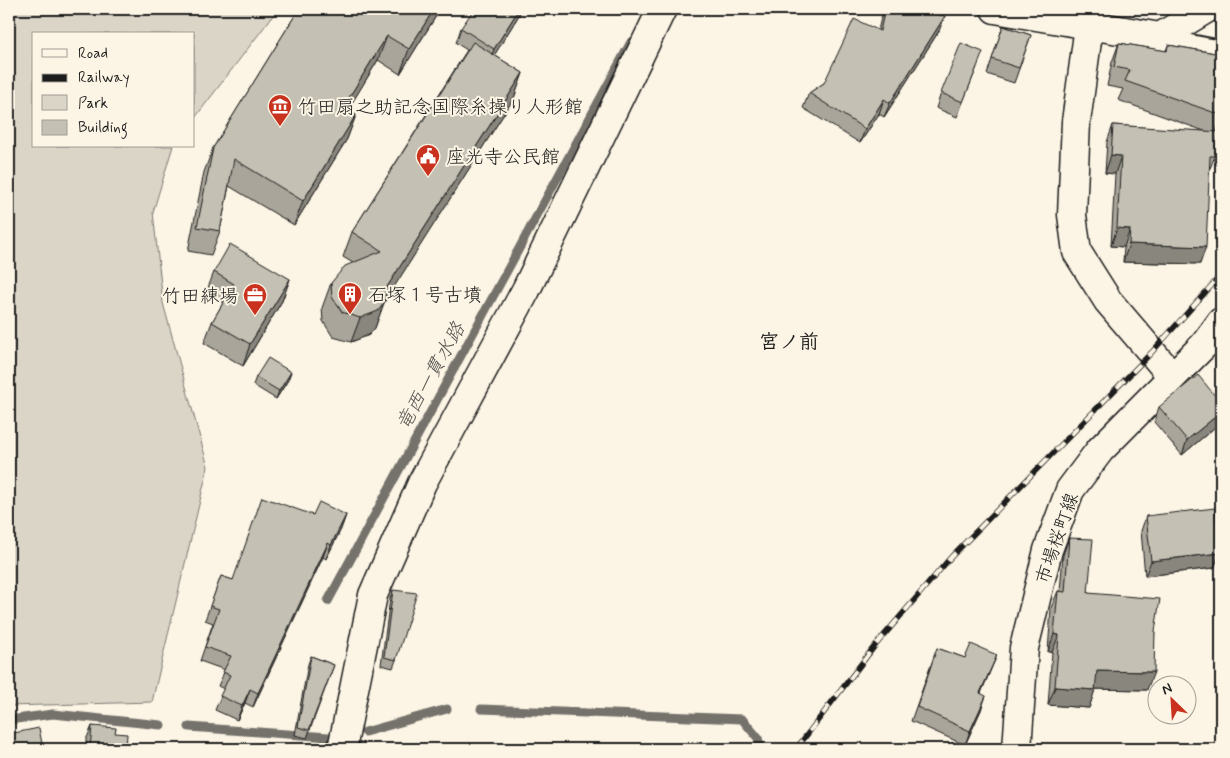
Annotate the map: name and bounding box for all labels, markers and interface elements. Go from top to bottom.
legend [32,32,195,148]
text: Road [78,44,108,64]
text: Railway [78,68,130,88]
museum icon: 竹田扇之助記念国際糸操り人形館 [267,93,293,127]
text: Park [78,94,108,114]
place label: 竹田扇之助記念国際糸操り人形館 [298,95,583,120]
text: Building [78,118,128,139]
public building icon: 座光寺公民館 [415,143,441,177]
place label: 座光寺公民館 [446,145,560,170]
building icon: 石塚１号古墳 [337,281,363,315]
office icon: 竹田練場 [242,282,268,316]
place label: 石塚１号古墳 [368,283,482,308]
place label: 竹田練場 [162,284,238,309]
water label: 竜西一貫水路 [390,317,473,436]
district label: 宮ノ前 [759,329,819,356]
street label: 市場桜町線 [1030,489,1085,587]
north arrow [1148,676,1198,726]
text: N [1159,679,1175,699]

